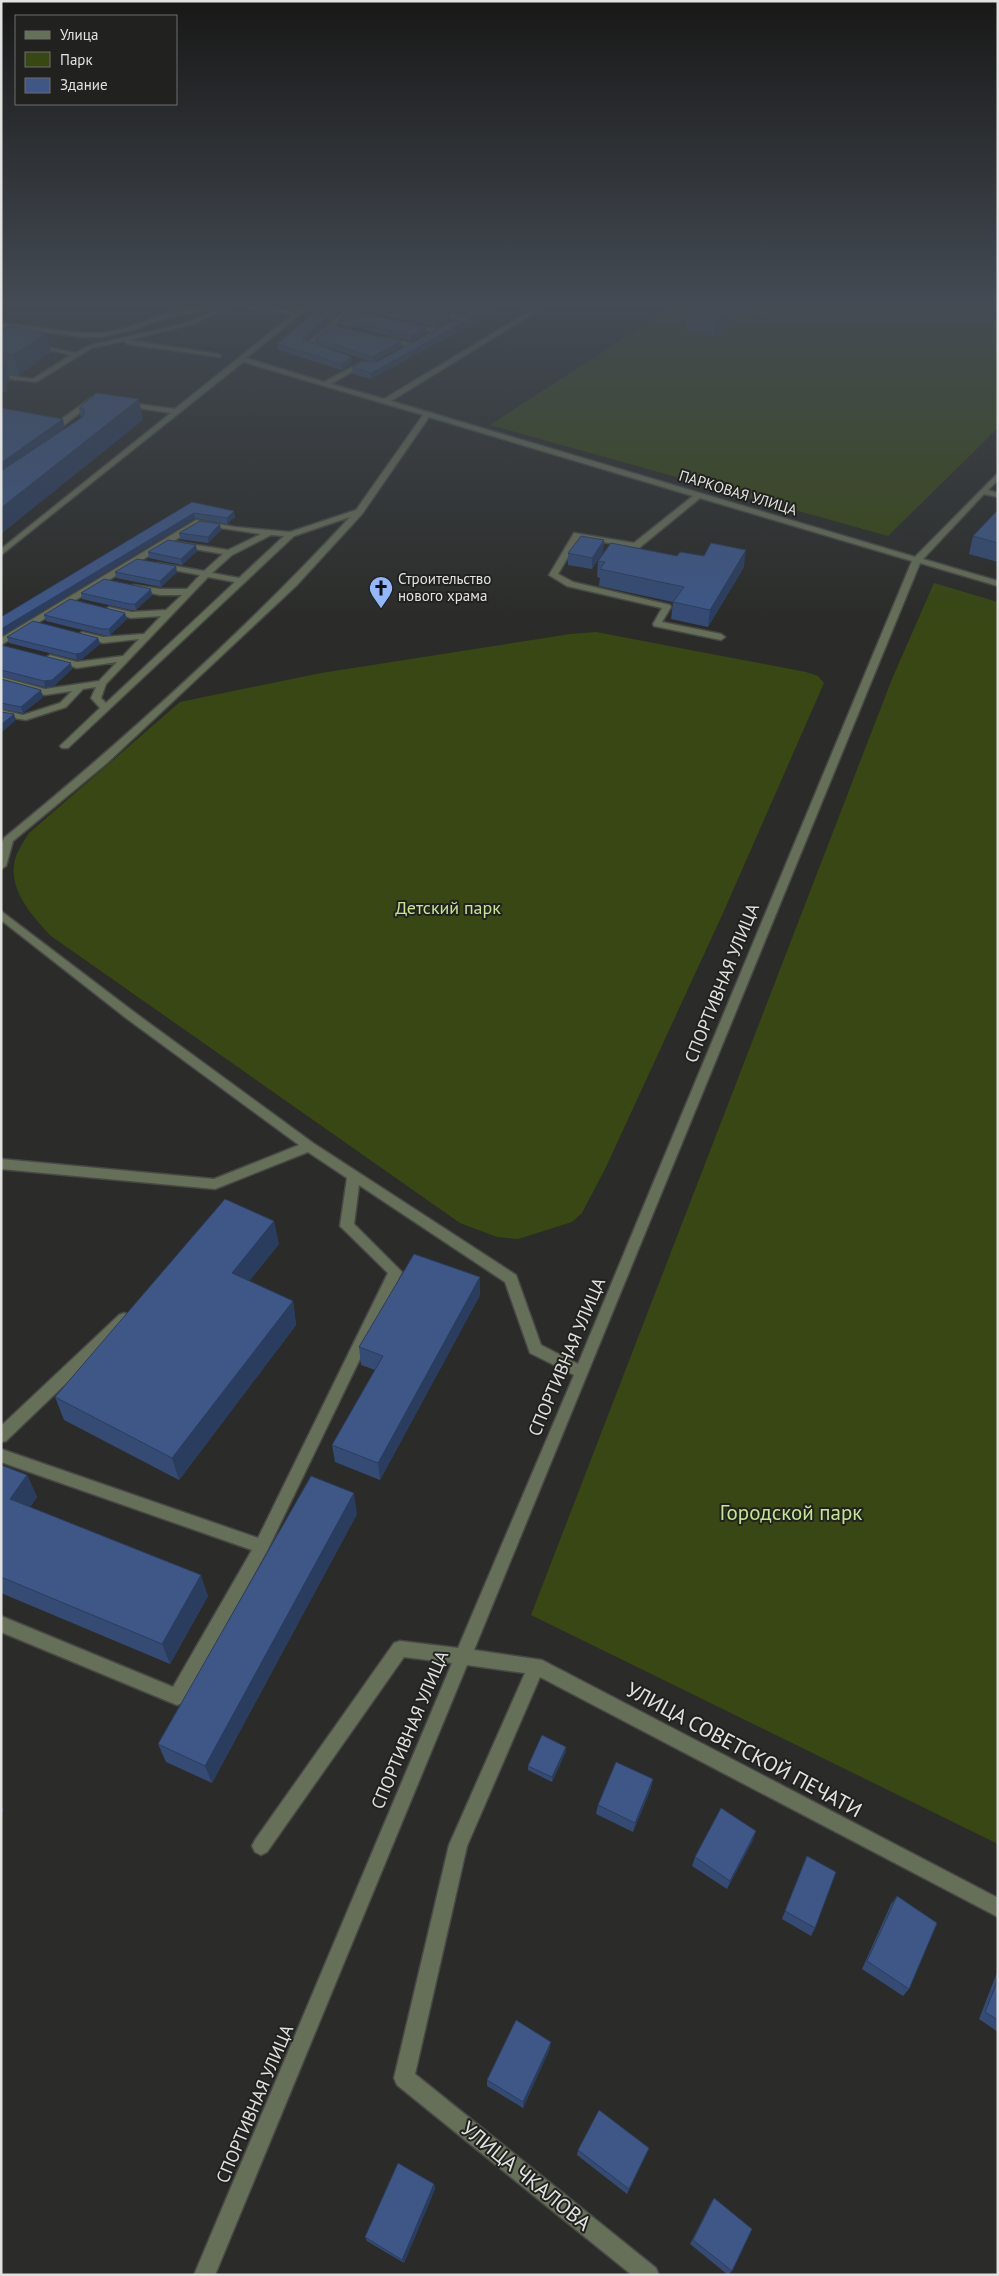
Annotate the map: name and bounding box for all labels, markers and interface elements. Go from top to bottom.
legend [15,15,178,105]
text: Улица [60,25,98,44]
text: Парк [60,50,93,69]
text: Здание [60,75,108,94]
street label: ПАРКОВАЯ УЛИЦА [677,466,800,520]
place label: Строительство нового храма [398,569,491,605]
church icon: Строительство нового храма [368,575,394,609]
park label: Детский парк [395,896,501,919]
street label: СПОРТИВНАЯ УЛИЦА [679,899,764,1066]
street label: СПОРТИВНАЯ УЛИЦА [523,1274,611,1440]
park label: Городской парк [720,1499,862,1526]
street label: СПОРТИВНАЯ УЛИЦА [366,1647,454,1813]
street label: УЛИЦА СОВЕТСКОЙ ПЕЧАТИ [622,1676,867,1823]
street label: СПОРТИВНАЯ УЛИЦА [211,2021,299,2187]
street label: УЛИЦА ЧКАЛОВА [456,2115,597,2237]

